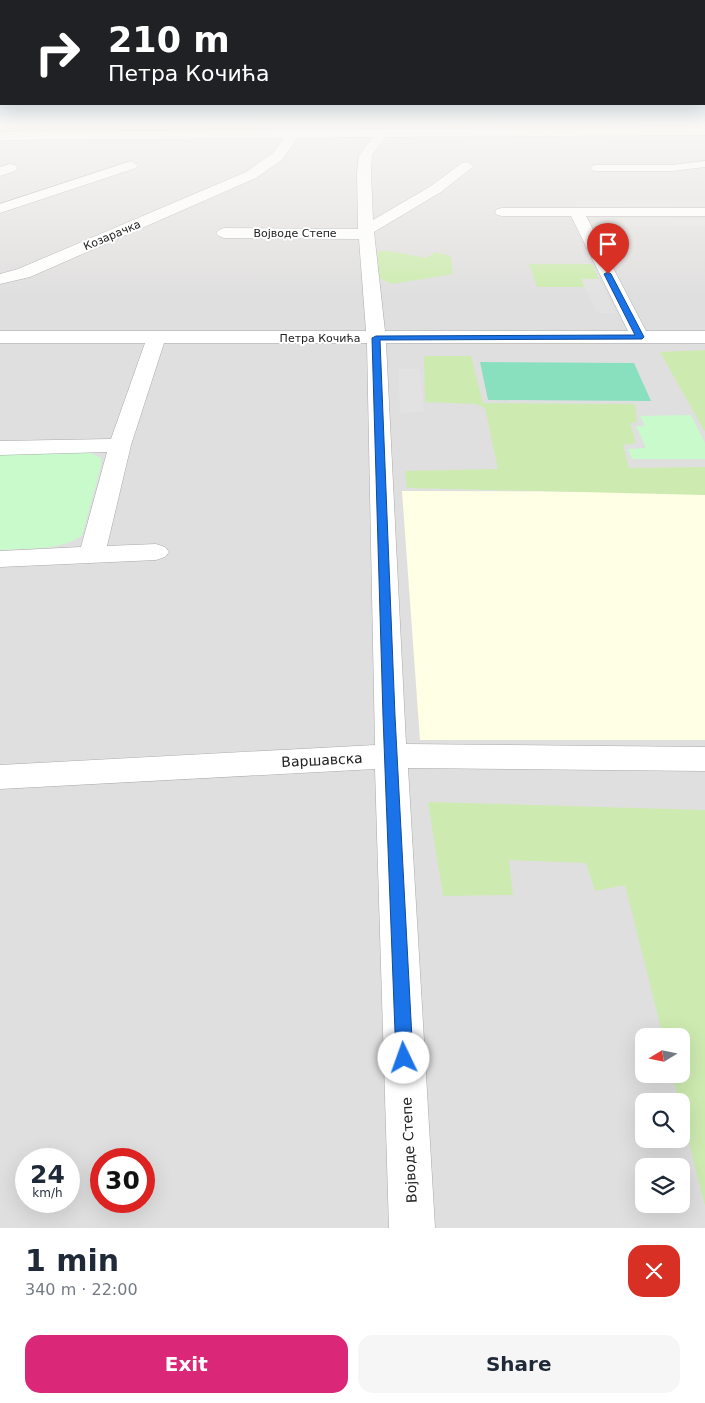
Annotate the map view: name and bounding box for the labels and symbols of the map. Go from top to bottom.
street label: Козарачка [82,218,143,253]
pin [587,223,629,274]
street label: Војводе Степе [253,227,337,240]
street label: Петра Кочића [280,332,360,345]
street label: Варшавска [281,750,363,770]
north arrow [635,1028,690,1082]
position arrow [377,1031,429,1083]
street label: Војводе Степе [398,1097,420,1203]
speed limit sign: 30 [90,1148,155,1213]

